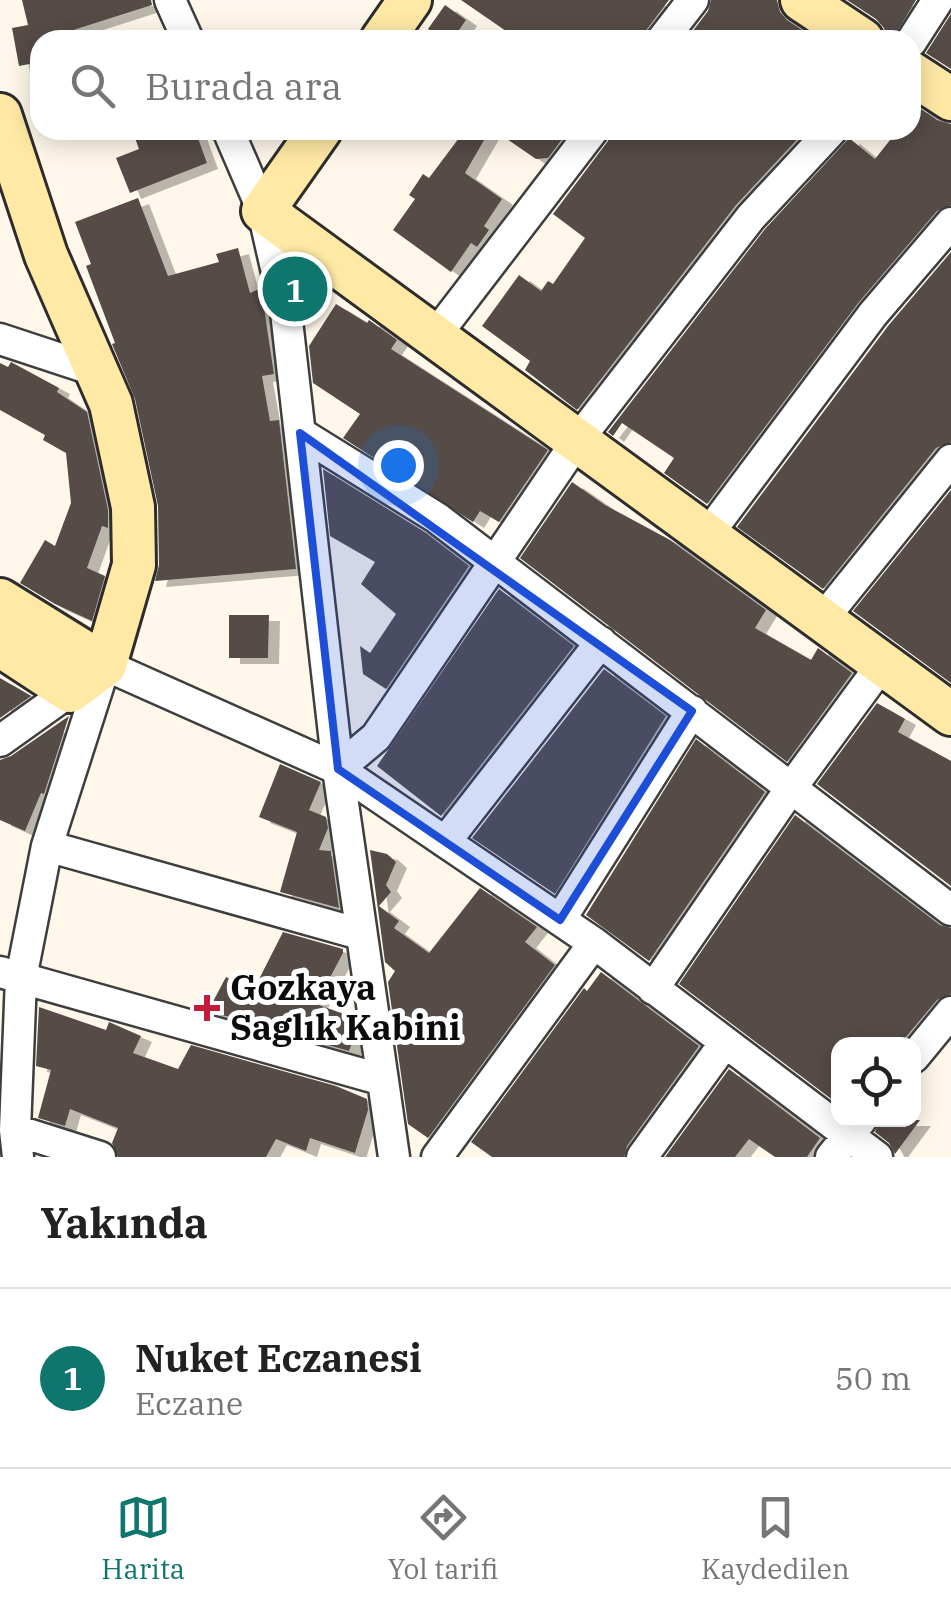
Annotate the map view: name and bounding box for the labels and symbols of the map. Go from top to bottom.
pin: 1 [262,252,328,326]
your location [373,440,424,491]
place label: Gozkaya Saglık Kabini [230,964,460,1050]
marker: Gozkaya Saglık Kabini [194,995,220,1021]

